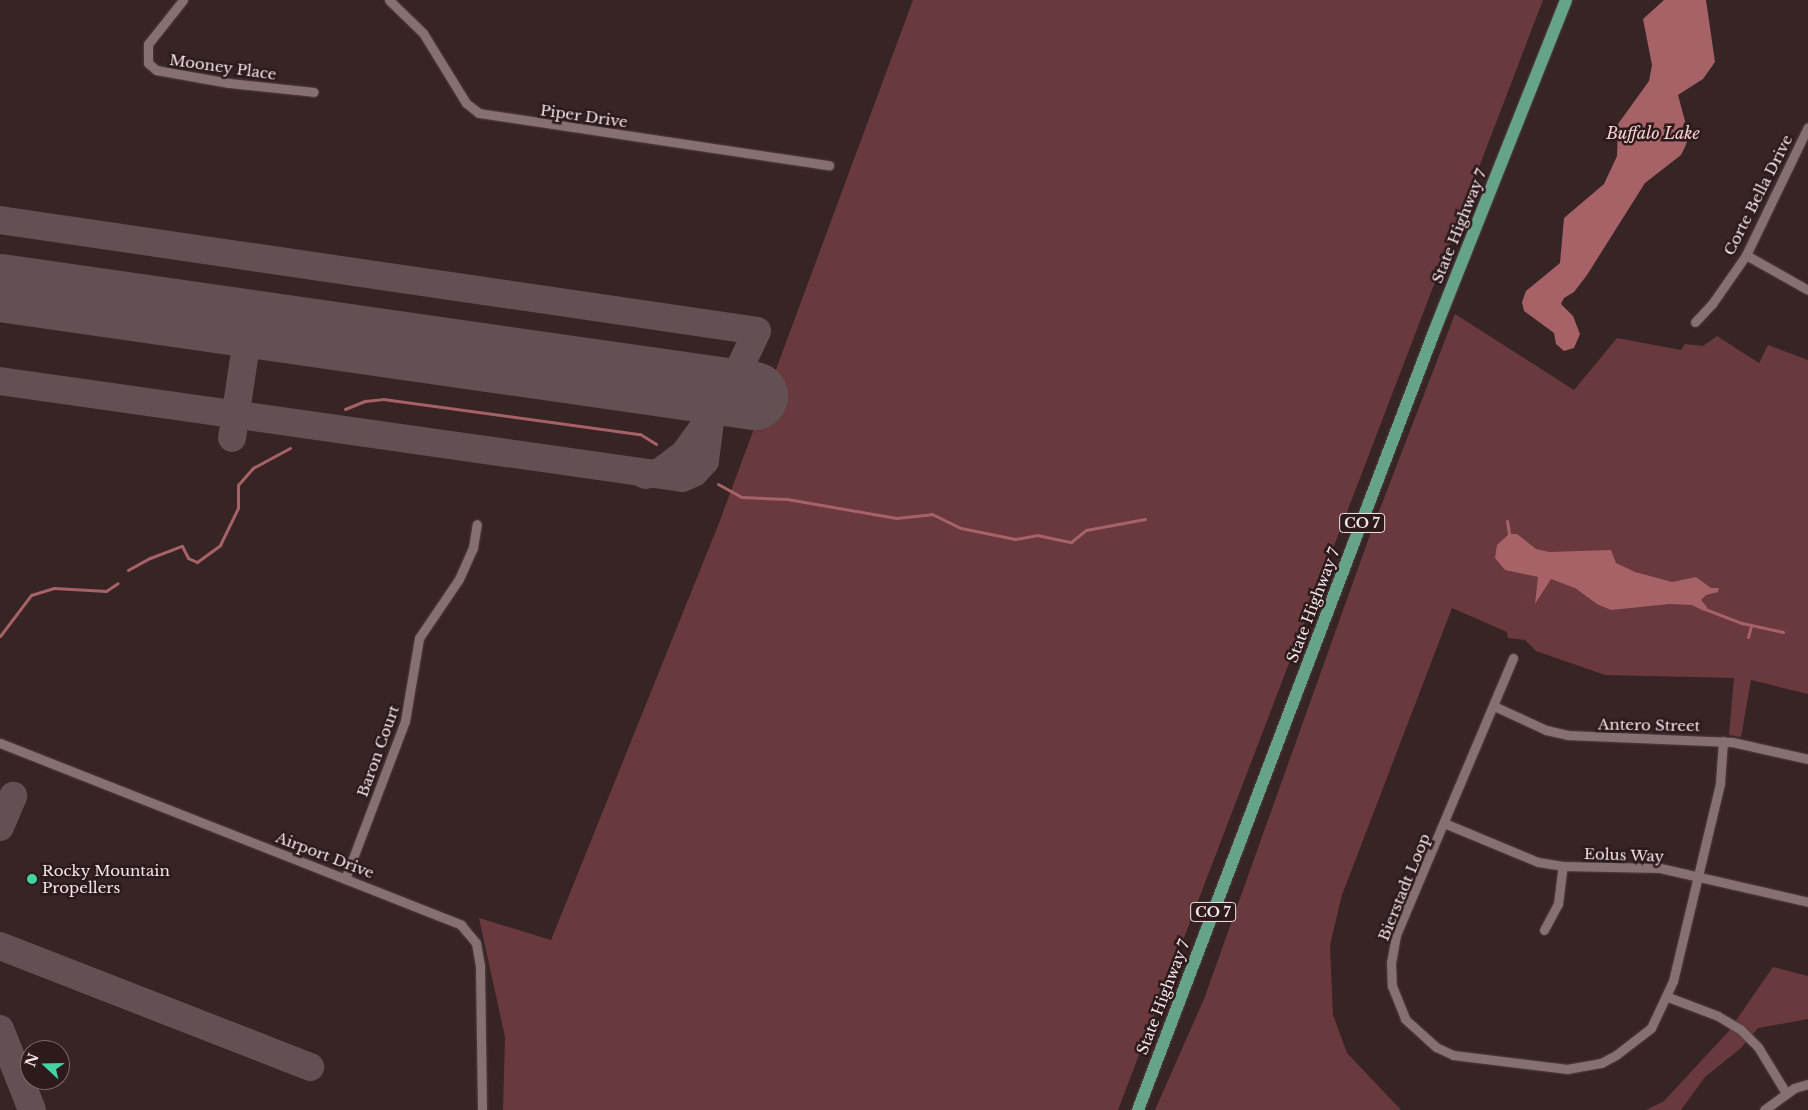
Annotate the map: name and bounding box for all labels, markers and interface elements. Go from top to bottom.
street label: Mooney Place [168,51,278,83]
street label: Piper Drive [539,101,629,131]
water label: Buffalo Lake [1606,123,1700,143]
street label: Corte Bella Drive [1720,132,1796,258]
street label: State Highway 7 [1428,166,1490,286]
road number: CO 7 [1338,512,1386,534]
street label: State Highway 7 [1283,545,1343,665]
street label: Baron Court [353,703,403,799]
street label: Antero Street [1598,715,1700,735]
street label: Airport Drive [273,828,377,882]
street label: Bierstadt Loop [1374,831,1434,943]
street label: Eolus Way [1583,845,1665,865]
place label: Rocky Mountain Propellers [42,861,170,896]
marker: Rocky Mountain Propellers [26,873,38,885]
road number: CO 7 [1189,900,1237,924]
street label: State Highway 7 [1133,937,1193,1057]
north arrow [20,1040,70,1090]
text: N [21,1051,43,1069]

